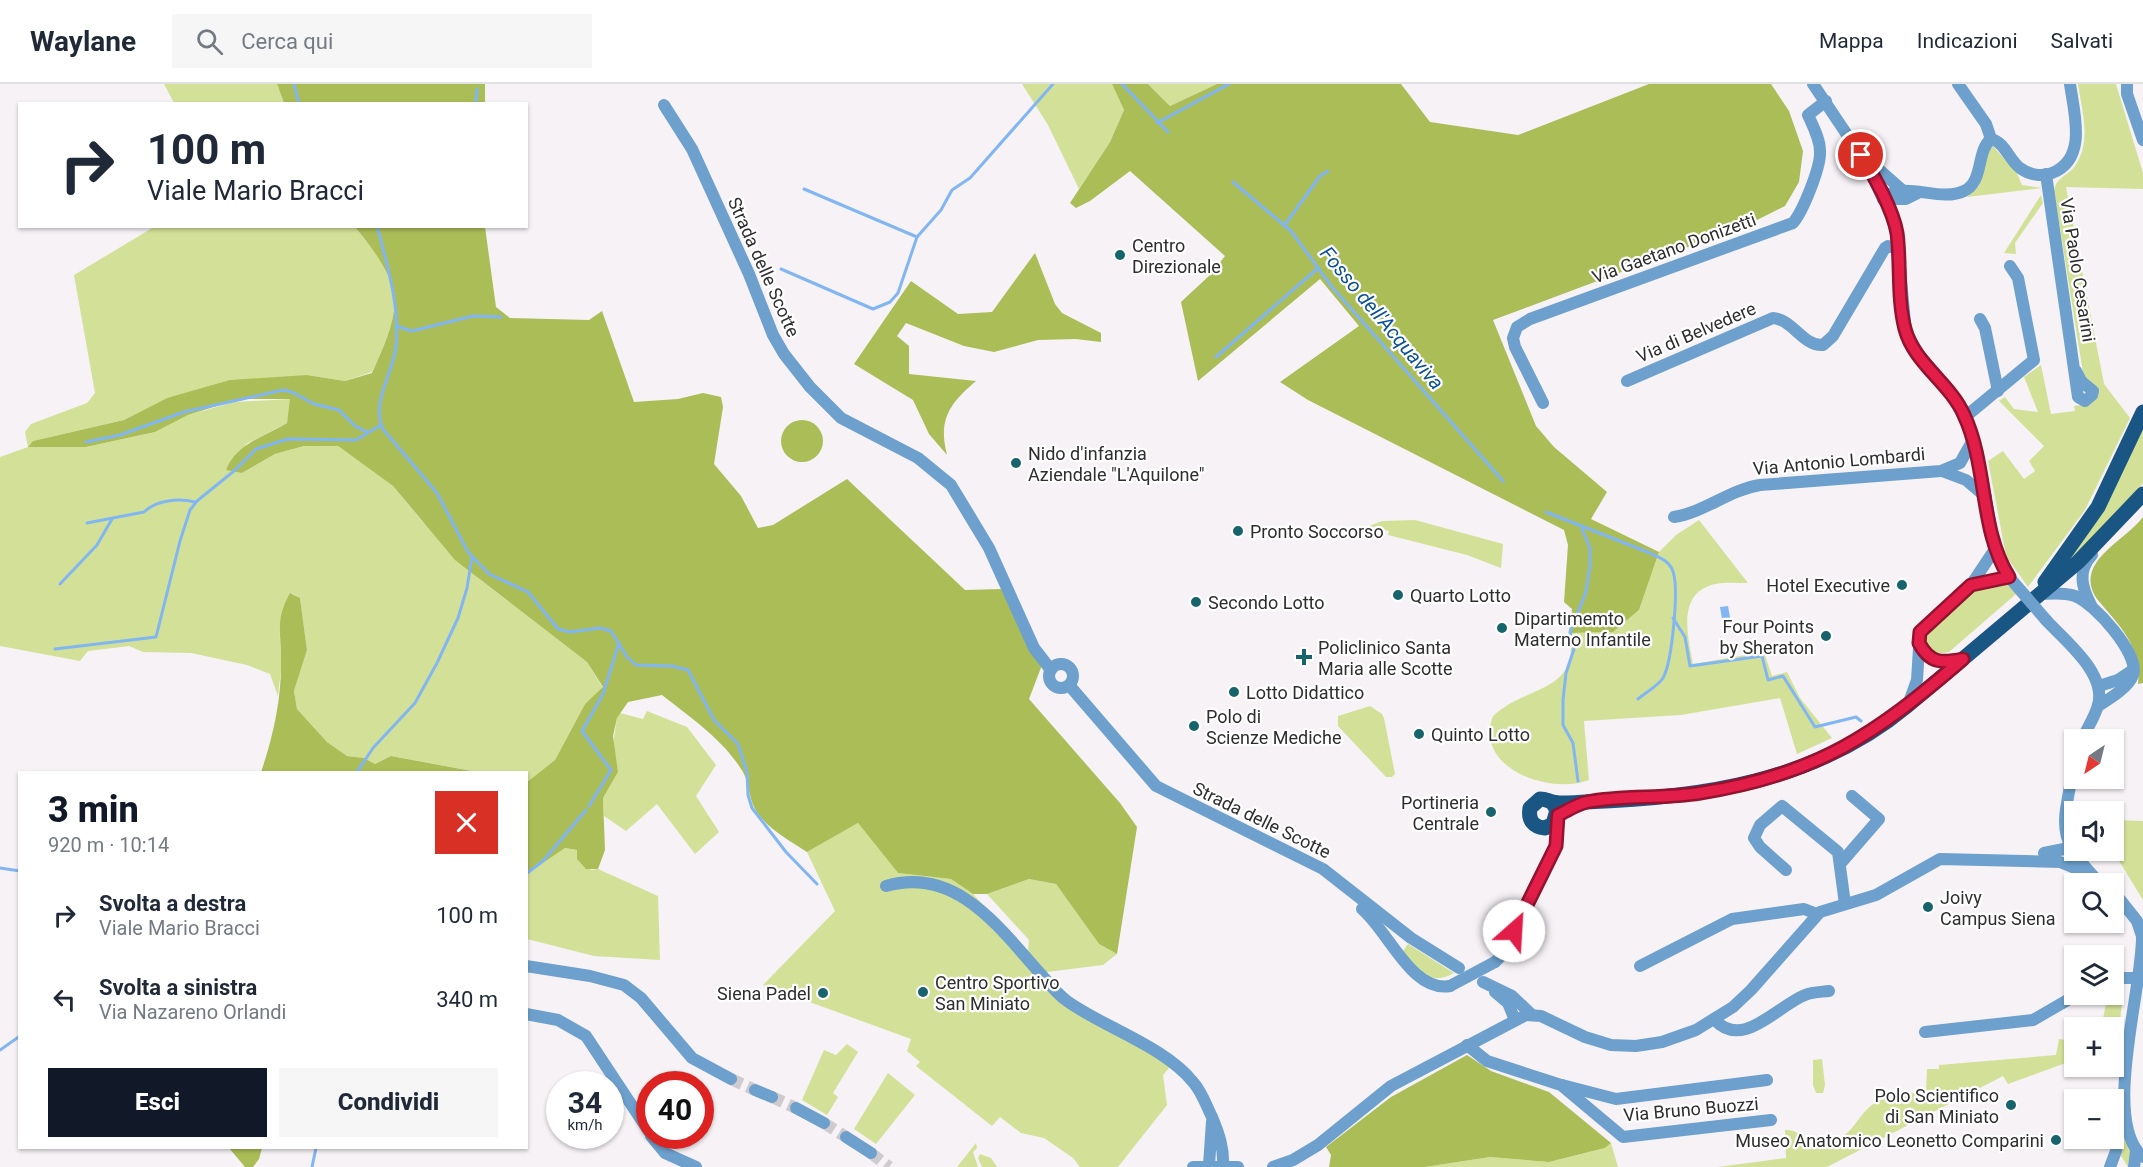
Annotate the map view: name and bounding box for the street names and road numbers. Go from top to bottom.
street label: Strada delle Scotte [724,194,804,340]
street label: Via Paolo Cesarini [2056,196,2100,344]
street label: Via Gaetano Donizetti [1589,209,1759,287]
street label: Via di Belvedere [1633,297,1759,367]
street label: Via Antonio Lombardi [1752,443,1926,479]
street label: Strada delle Scotte [1190,778,1334,862]
street label: Via Bruno Buozzi [1623,1093,1759,1125]

